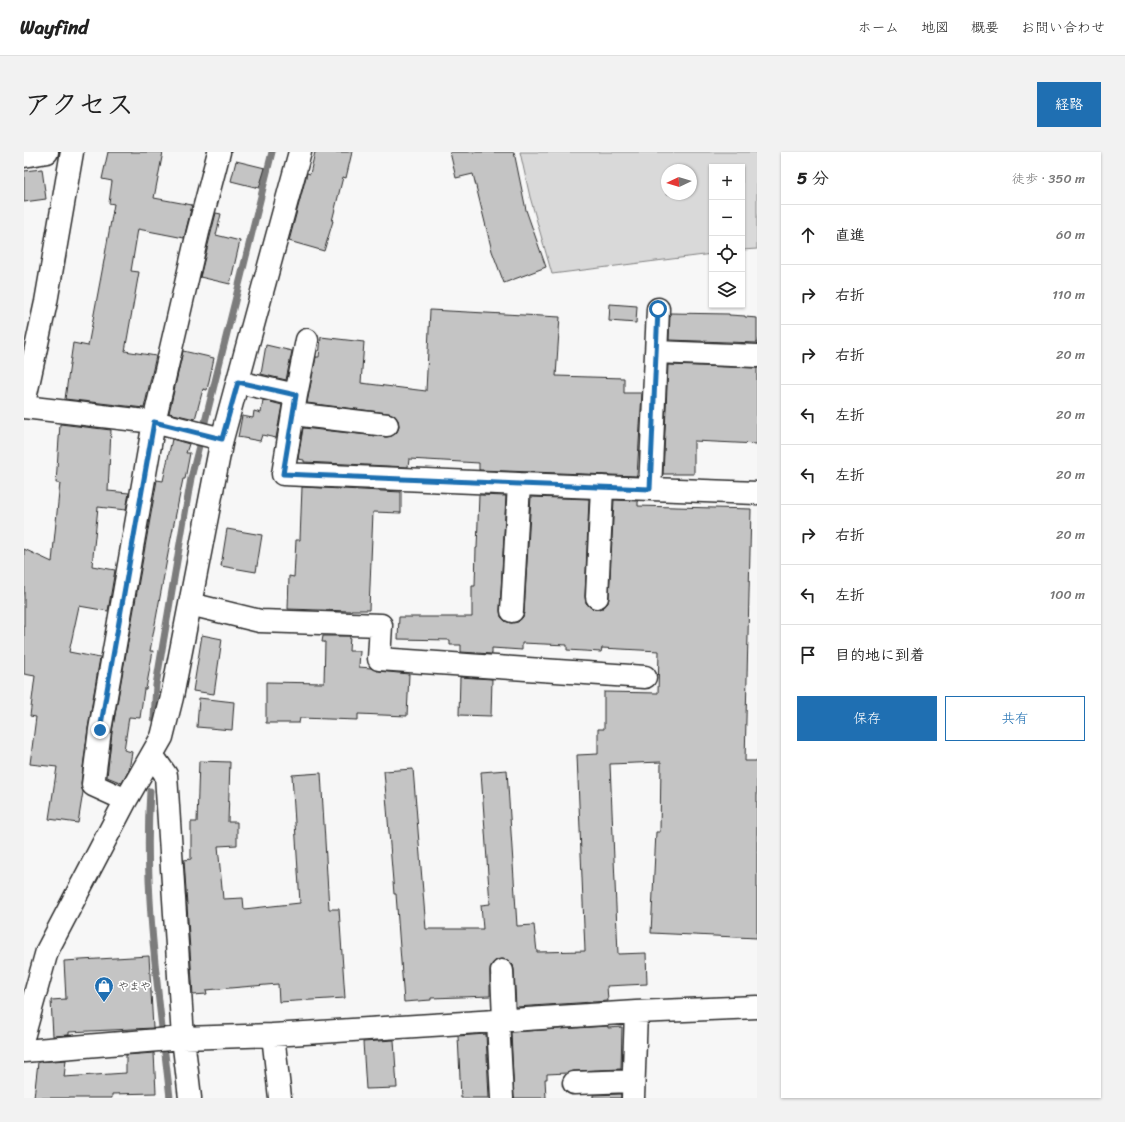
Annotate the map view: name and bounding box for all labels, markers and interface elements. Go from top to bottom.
text: Wayfind [20,11,88,44]
text: ホーム [858,15,899,40]
text: 地図 [921,15,949,40]
text: 概要 [971,15,999,40]
text: お問い合わせ [1021,15,1105,40]
text: アクセス [24,80,134,129]
button: 経路 [1037,82,1101,127]
text: 5 分 [797,163,829,193]
north arrow [661,164,697,200]
map controls [709,164,745,308]
button: + [709,164,745,200]
text: 徒歩 · 350 m [1012,167,1085,190]
button: − [709,200,745,236]
text: 直進 [835,222,865,248]
text: 60 m [1056,223,1085,246]
icon: ahead [797,224,819,246]
button: locate [709,236,745,272]
button: layers [709,272,745,308]
text: 右折 [835,282,865,308]
text: 110 m [1052,283,1085,306]
icon: right [797,284,819,306]
route start [649,300,667,318]
text: 右折 [835,342,865,368]
text: 20 m [1056,343,1085,366]
icon: right [797,344,819,366]
text: 左折 [835,402,865,428]
text: 20 m [1056,403,1085,426]
icon: left [797,404,819,426]
text: 左折 [835,462,865,488]
text: 20 m [1056,463,1085,486]
icon: left [797,464,819,486]
text: 右折 [835,522,865,548]
text: 20 m [1056,523,1085,546]
icon: right [797,524,819,546]
text: 左折 [835,582,865,608]
text: 100 m [1050,583,1085,606]
icon: left [797,584,819,606]
text: 目的地に到着 [835,642,925,668]
icon: arrive [797,644,819,666]
button: 保存 [797,696,937,741]
button: 共有 [945,696,1085,741]
route end [91,721,109,739]
shop icon: やまや [93,975,115,1003]
place label: やまや [118,977,151,996]

